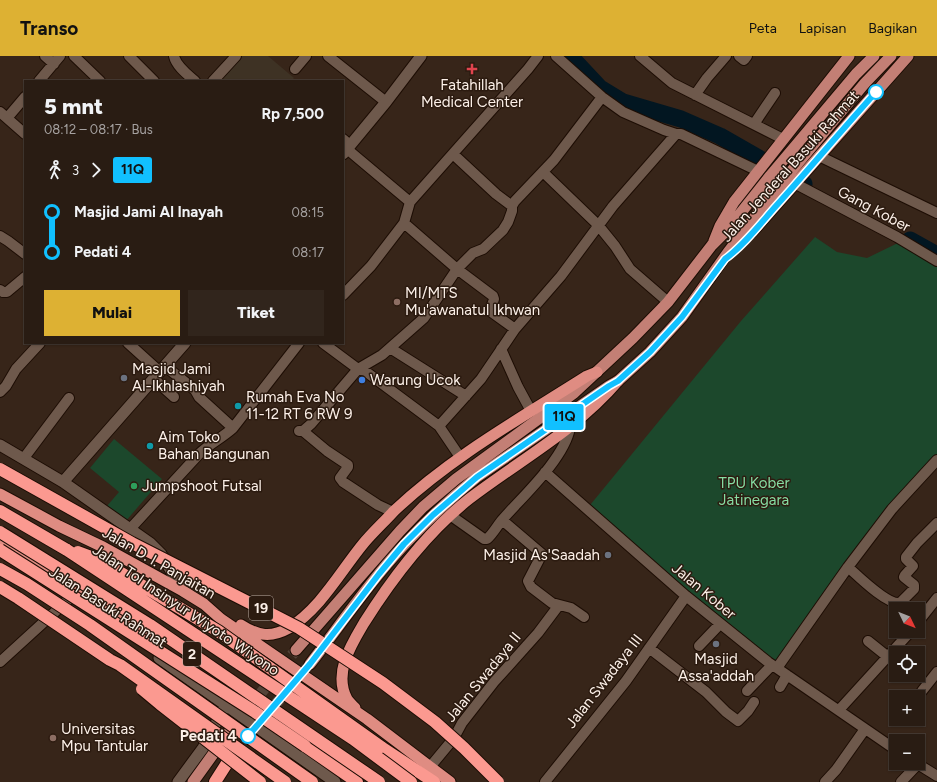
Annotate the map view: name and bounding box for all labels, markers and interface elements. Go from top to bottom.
text: Transo [20,17,78,40]
text: Peta [749,20,777,37]
text: Lapisan [799,20,846,37]
text: Bagikan [868,20,917,37]
marker: Fatahillah Medical Center [466,63,478,75]
place label: Fatahillah Medical Center [421,76,523,111]
unlabelled marker [868,84,884,100]
street label: Jalan Jenderal Basuki Rahmat [717,86,863,245]
text: 5 mnt [44,93,103,120]
text: Rp 7,500 [261,105,324,123]
text: 08:12 – 08:17 · Bus [44,122,153,137]
icon: walk [44,159,66,181]
icon: forward [85,159,107,181]
text: 11Q [121,161,144,178]
text: 3 [72,163,79,178]
street label: Gang Kober [835,182,913,236]
text: Masjid Jami Al Inayah [74,203,223,221]
text: 08:15 [292,205,324,220]
text: Pedati 4 [74,243,131,261]
text: 08:17 [292,245,324,260]
place label: MI/MTS Mu'awanatul Ikhwan [405,284,540,319]
button: Mulai [44,290,180,336]
button: Tiket [188,290,324,336]
marker: MI/MTS Mu'awanatul Ikhwan [392,297,402,307]
place label: Masjid Jami Al-Ikhlashiyah [132,360,225,395]
place label: Warung Ucok [370,371,461,389]
marker: Masjid Jami Al-Ikhlashiyah [119,373,129,383]
marker: Warung Ucok [357,375,367,385]
place label: Rumah Eva No 11-12 RT 6 RW 9 [246,388,352,423]
marker: Rumah Eva No 11-12 RT 6 RW 9 [233,401,243,411]
line badge: 11Q [541,404,587,430]
text: 11Q [553,408,575,425]
place label: Aim Toko Bahan Bangunan [158,428,270,463]
marker: Aim Toko Bahan Bangunan [145,441,155,451]
park label: TPU Kober Jatinegara [718,474,790,509]
place label: Jumpshoot Futsal [142,477,262,495]
marker: Jumpshoot Futsal [129,481,139,491]
street label: Jalan D. I. Panjaitan [99,523,219,603]
street label: Jalan Tol Insinyur Wiyoto Wiyono [89,541,283,680]
place label: Masjid As'Saadah [483,546,600,564]
marker: Masjid As'Saadah [603,550,613,560]
street label: Jalan Kober [668,559,740,623]
street label: Jalan Basuki Rahmat [46,562,170,652]
road number: 19 [249,596,273,620]
north arrow [889,602,925,638]
map controls [889,602,925,770]
street label: Jalan Swadaya II [441,628,525,726]
street label: Jalan Swadaya III [562,630,646,732]
marker: Masjid Assa'addah [711,639,721,649]
road number: 2 [183,642,201,666]
button: locate [889,646,925,682]
place label: Masjid Assa'addah [678,650,754,685]
button: + [889,690,925,726]
place label: Universitas Mpu Tantular [61,720,148,755]
place label: Pedati 4 [180,727,237,745]
marker: Pedati 4 [240,728,256,744]
marker: Universitas Mpu Tantular [48,733,58,743]
button: − [889,734,925,770]

